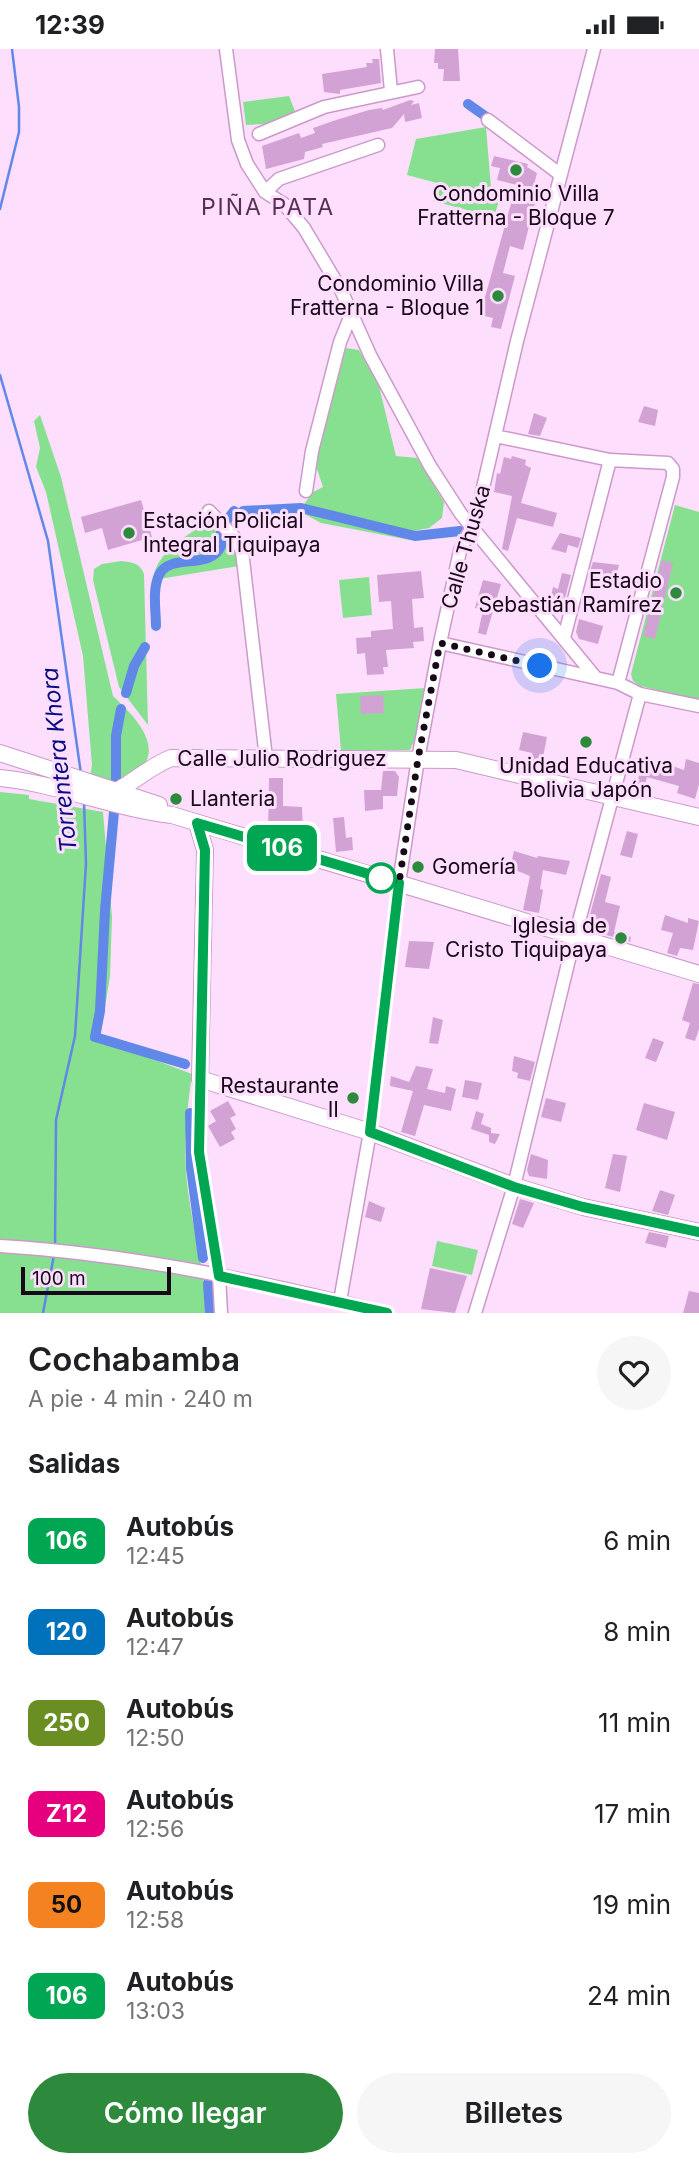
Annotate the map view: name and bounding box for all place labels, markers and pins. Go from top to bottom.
marker: Condominio Villa Fratterna - Bloque 7 [508,162,524,178]
place label: Condominio Villa Fratterna - Bloque 7 [417,181,615,230]
place label: Condominio Villa Fratterna - Bloque 1 [290,271,484,320]
marker: Condominio Villa Fratterna - Bloque 1 [490,288,506,304]
place label: Estación Policial Integral Tiquipaya [143,508,321,557]
marker: Estación Policial Integral Tiquipaya [121,525,137,541]
place label: Estadio Sebastián Ramírez [479,568,662,617]
marker: Estadio Sebastián Ramírez [668,585,684,601]
marker: Unidad Educativa Bolivia Japón [578,734,594,750]
place label: Unidad Educativa Bolivia Japón [499,753,673,802]
place label: Llanteria [190,786,275,811]
marker: Llanteria [168,791,184,807]
place label: Gomería [432,854,516,879]
marker: Gomería [410,859,426,875]
unlabelled marker [366,863,396,893]
place label: Iglesia de Cristo Tiquipaya [445,913,607,962]
marker: Iglesia de Cristo Tiquipaya [613,930,629,946]
place label: Restaurante II [220,1073,339,1122]
marker: Restaurante II [345,1090,361,1106]

